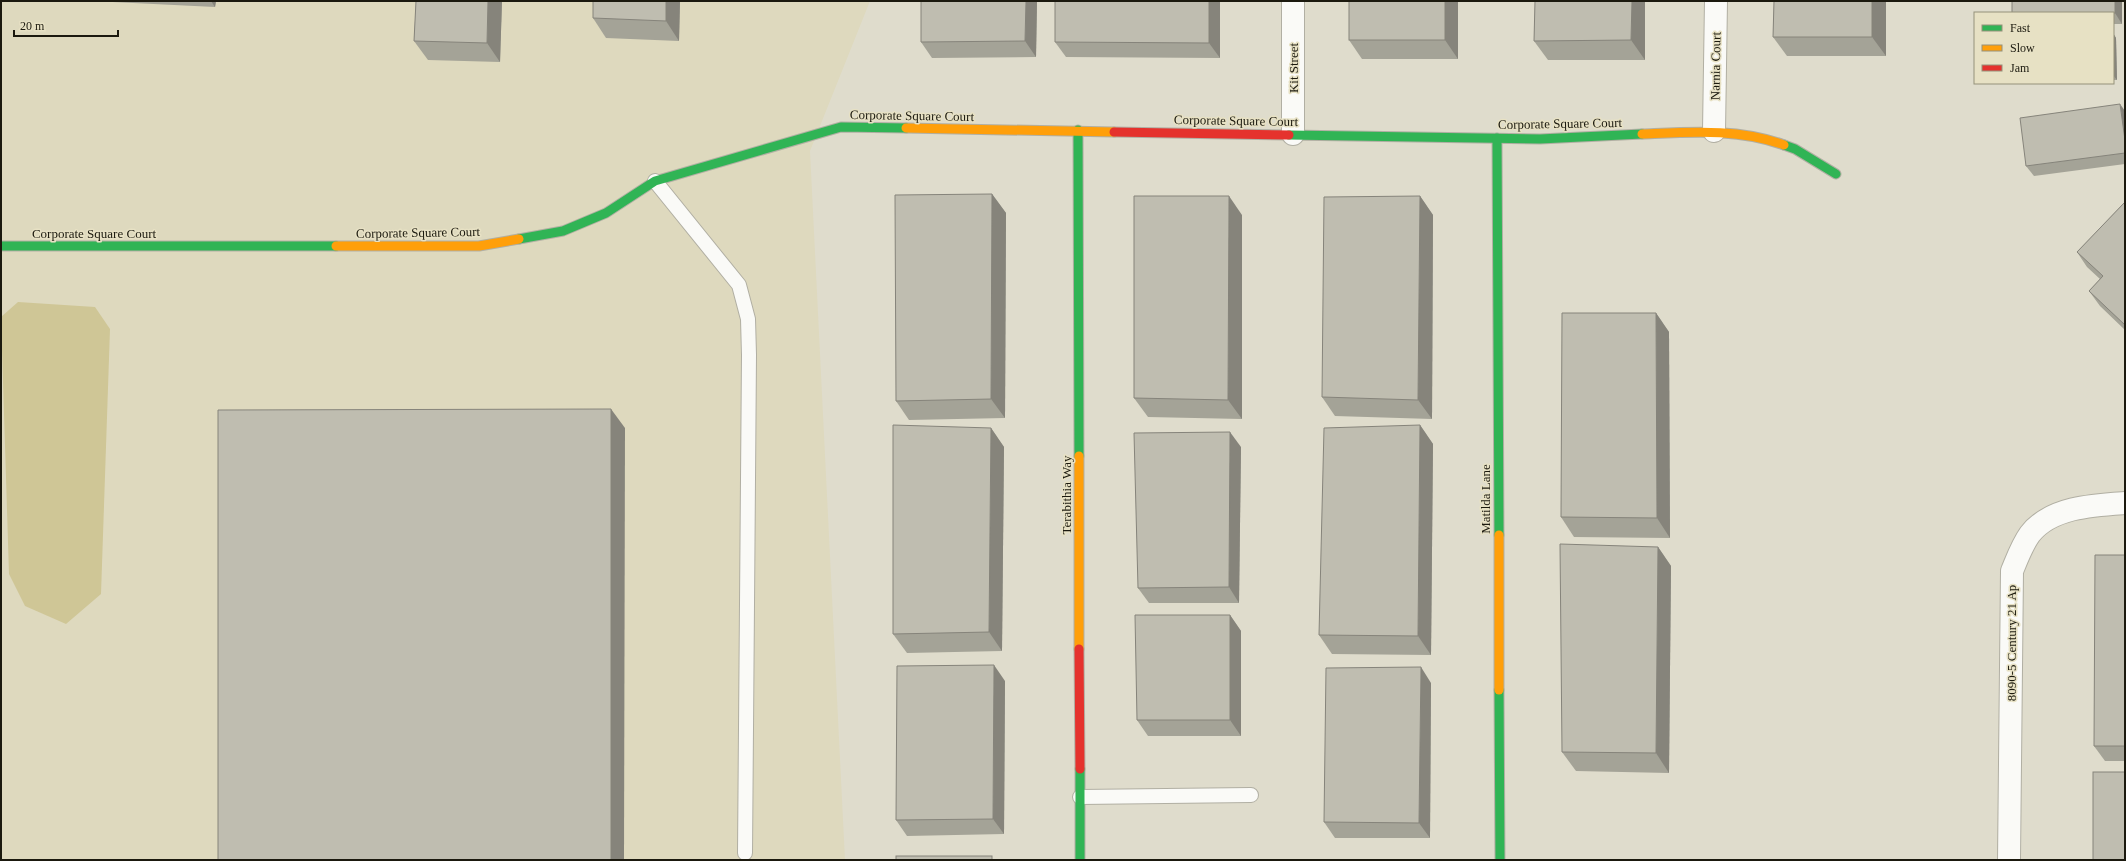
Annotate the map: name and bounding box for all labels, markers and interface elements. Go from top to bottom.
scale bar [14,12,118,38]
legend [1974,12,2114,84]
text: 20 m [20,19,45,33]
text: Fast [2010,21,2031,35]
street label: Narnia Court [1707,31,1724,100]
text: Slow [2010,41,2035,55]
street label: Kit Street [1286,43,1301,93]
text: Jam [2010,61,2030,75]
street label: Corporate Square Court [850,107,975,124]
street label: Corporate Square Court [1174,112,1299,129]
street label: Corporate Square Court [1498,115,1623,132]
street label: Corporate Square Court [356,224,481,241]
street label: Corporate Square Court [32,226,156,241]
street label: Terabithia Way [1059,455,1074,535]
street label: Matilda Lane [1478,464,1493,534]
street label: 8090-5 Century 21 Ap [2004,585,2019,701]

